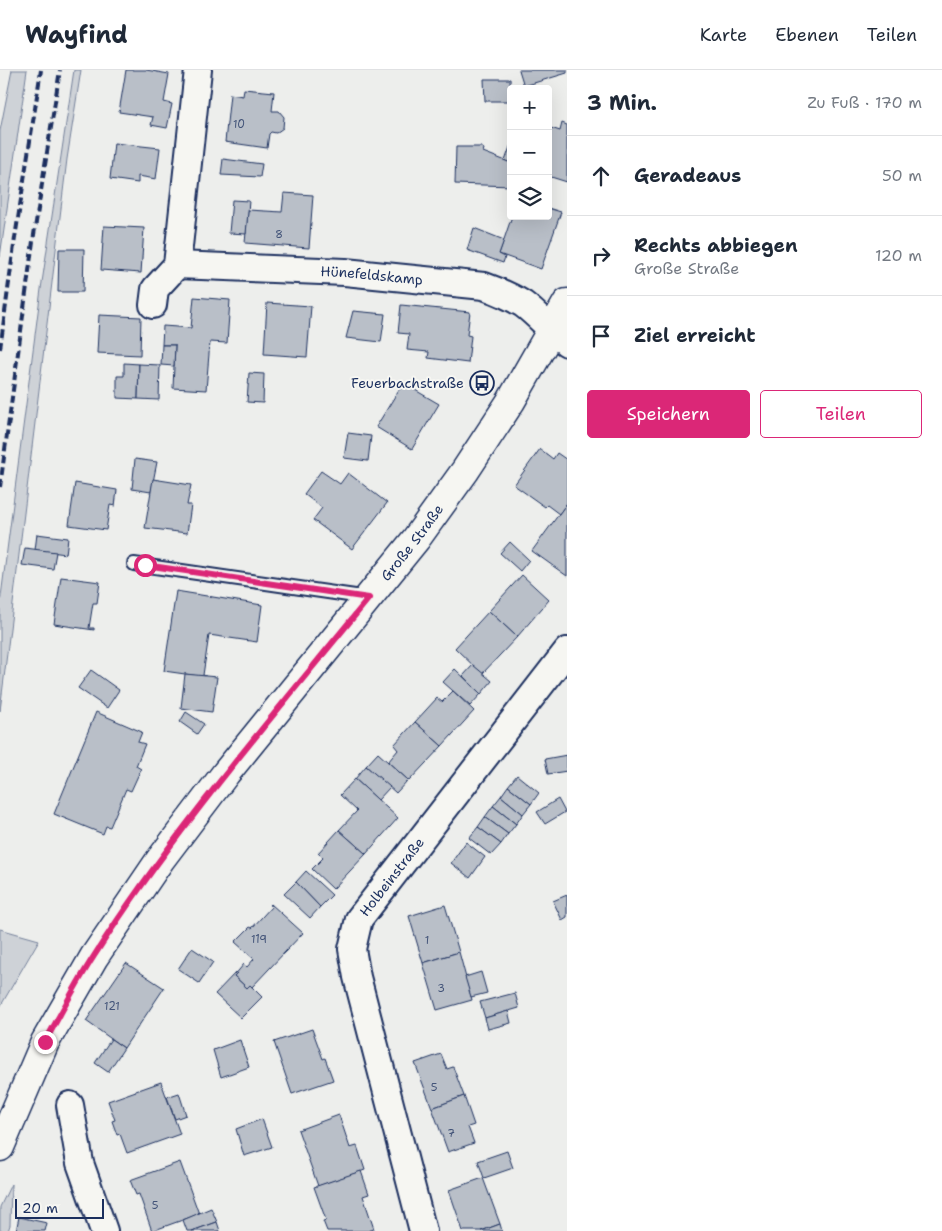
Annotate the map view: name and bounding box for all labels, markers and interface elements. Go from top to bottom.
text: Wayfind [25,19,128,51]
text: Karte [700,23,747,47]
text: Ebenen [775,23,839,47]
text: Teilen [867,23,917,47]
map controls [507,85,552,220]
button: + [507,85,552,130]
text: 3 Min. [587,89,657,117]
text: Zu Fuß · 170 m [807,92,922,113]
house number: 10 [233,117,245,132]
button: − [507,130,552,175]
icon: ahead [587,162,615,190]
text: Geradeaus [634,163,741,188]
text: 50 m [882,165,922,186]
button: layers [507,175,552,220]
house number: 8 [275,227,283,242]
text: Rechts abbiegen [634,233,798,258]
icon: right [587,242,615,270]
text: 120 m [875,245,922,266]
text: Große Straße [634,258,739,279]
street label: Hünefeldskamp [320,262,424,289]
icon: arrive [587,322,615,350]
text: Ziel erreicht [634,323,755,348]
bus stop icon: Feuerbachstraße [469,370,495,396]
place label: Feuerbachstraße [351,374,464,392]
button: Speichern [587,390,750,438]
button: Teilen [760,390,922,438]
street label: Große Straße [377,501,447,585]
route start [134,554,157,577]
street label: Holbeinstraße [355,834,428,920]
house number: 119 [251,932,267,947]
house number: 1 [425,933,429,948]
house number: 3 [437,981,445,996]
house number: 121 [104,999,120,1014]
route end [34,1031,57,1054]
house number: 5 [431,1080,438,1095]
house number: 7 [447,1126,455,1141]
scale bar [15,1196,104,1219]
house number: 5 [152,1198,159,1213]
text: 20 m [22,1199,58,1217]

